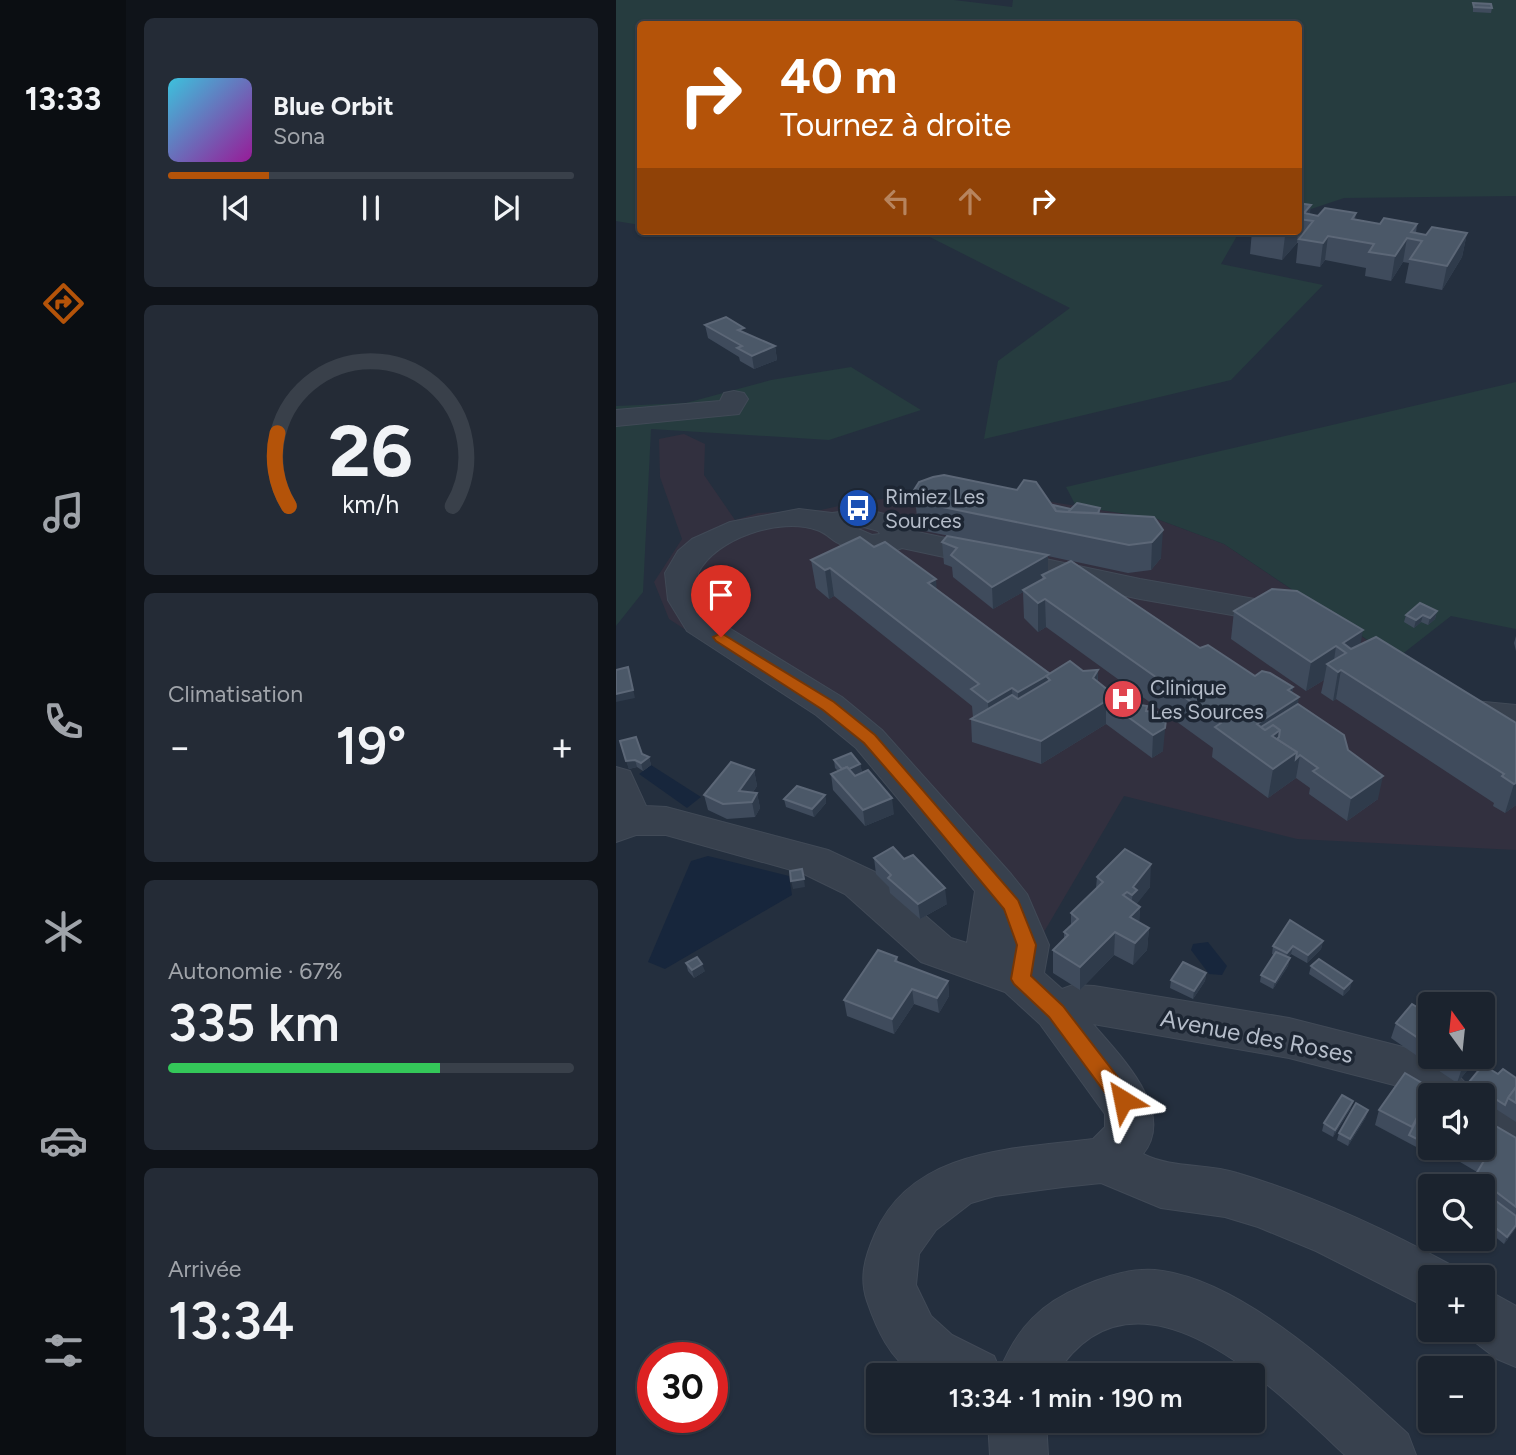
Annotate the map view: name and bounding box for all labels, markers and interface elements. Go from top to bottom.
text: 40 m [780,46,897,105]
icon: right [665,49,756,140]
text: 13:33 [25,80,101,118]
text: Blue Orbit [273,90,394,122]
text: Tournez à droite [780,106,1011,144]
text: Sona [273,122,325,150]
icon: left [878,182,916,220]
icon: ahead [951,182,989,220]
icon: right [1024,182,1062,220]
icon: previous [217,189,255,227]
icon: pause [352,189,390,227]
icon: next [487,189,525,227]
icon: directions [39,279,88,328]
text: 26 [329,408,413,495]
place label: Rimiez Les Sources [885,484,985,533]
bus stop icon: Rimiez Les Sources [837,487,879,529]
icon: music [39,488,88,537]
text: km/h [342,489,400,519]
pin [691,565,751,637]
icon: arrive [702,576,740,614]
place label: Clinique Les Sources [1150,675,1264,724]
hospital icon: Clinique Les Sources [1102,678,1144,720]
text: Climatisation [168,680,303,708]
icon: phone [39,697,88,746]
text: 19° [335,715,407,777]
text: − [168,724,192,770]
text: + [550,724,574,770]
icon: climate [39,907,88,956]
text: Autonomie · 67% [168,957,343,985]
text: 335 km [168,992,340,1054]
north arrow [1418,992,1494,1069]
map controls [1418,992,1495,1433]
street label: Avenue des Roses [1158,1003,1356,1069]
position arrow [1086,1063,1160,1137]
button: sound [1418,1083,1495,1160]
icon: car [39,1116,88,1165]
button: search [1418,1174,1495,1251]
text: Arrivée [168,1255,241,1283]
button: + [1418,1265,1495,1342]
text: 13:34 [168,1290,294,1352]
icon: filters [39,1326,88,1375]
speed limit sign: 30 [637,1342,728,1433]
button: − [1418,1356,1495,1433]
text: 13:34 · 1 min · 190 m [949,1382,1182,1414]

